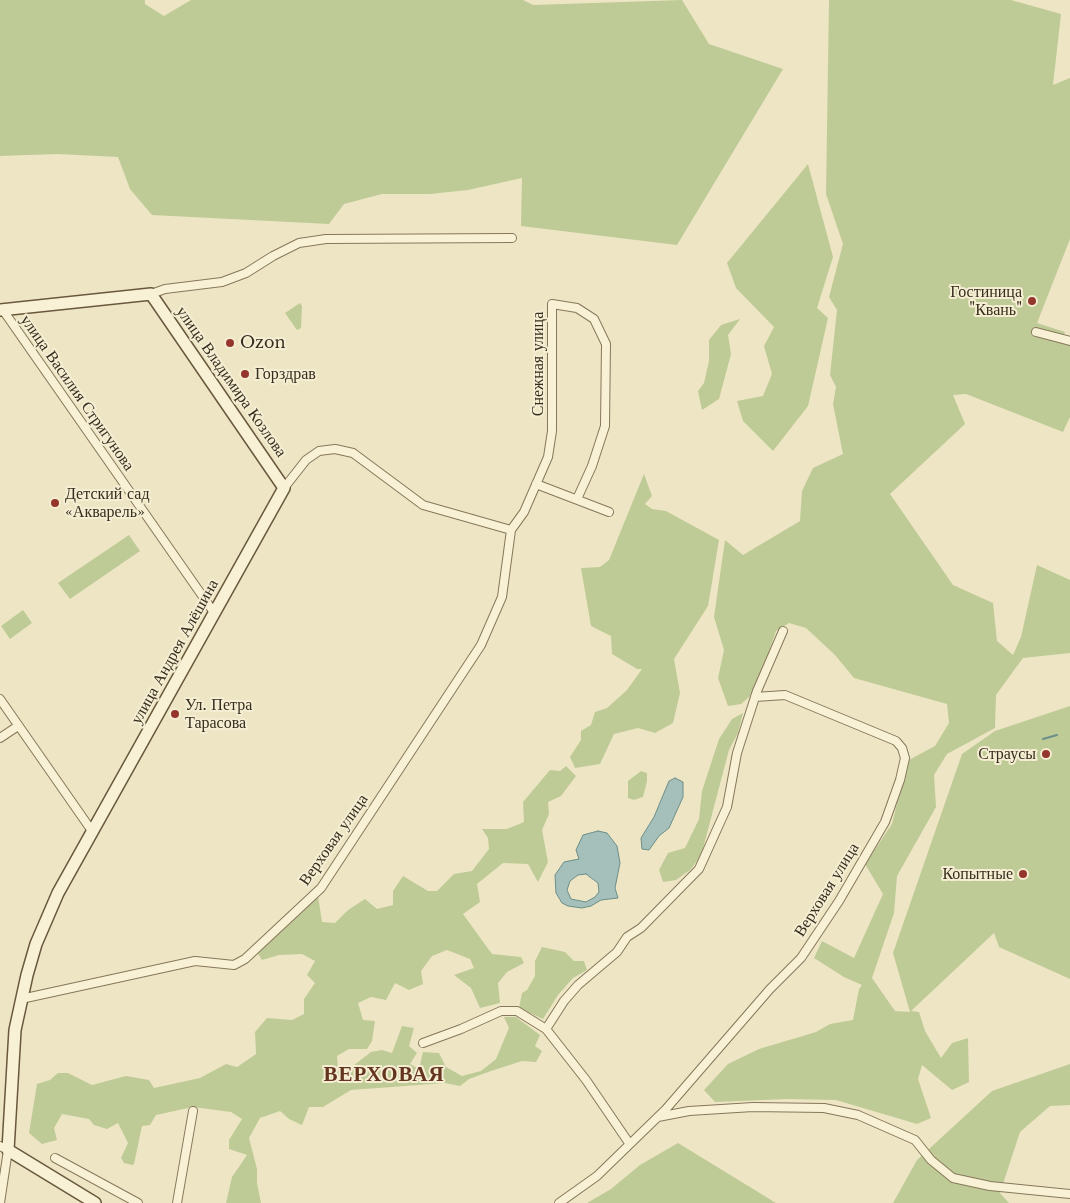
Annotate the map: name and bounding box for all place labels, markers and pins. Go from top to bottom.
place label: Гостиница "Квань" [950,282,1022,320]
marker: Гостиница "Квань" [1026,295,1038,307]
place label: Ozon [240,333,285,353]
marker: Ozon [224,337,236,349]
place label: Горздрав [255,364,316,384]
marker: Горздрав [239,368,251,380]
place label: Детский сад «Акварель» [65,484,150,522]
marker: Детский сад «Акварель» [49,497,61,509]
place label: Ул. Петра Тарасова [185,695,252,733]
marker: Ул. Петра Тарасова [169,708,181,720]
place label: Страусы [978,744,1036,764]
marker: Страусы [1040,748,1052,760]
place label: Копытные [942,864,1013,884]
marker: Копытные [1017,868,1029,880]

